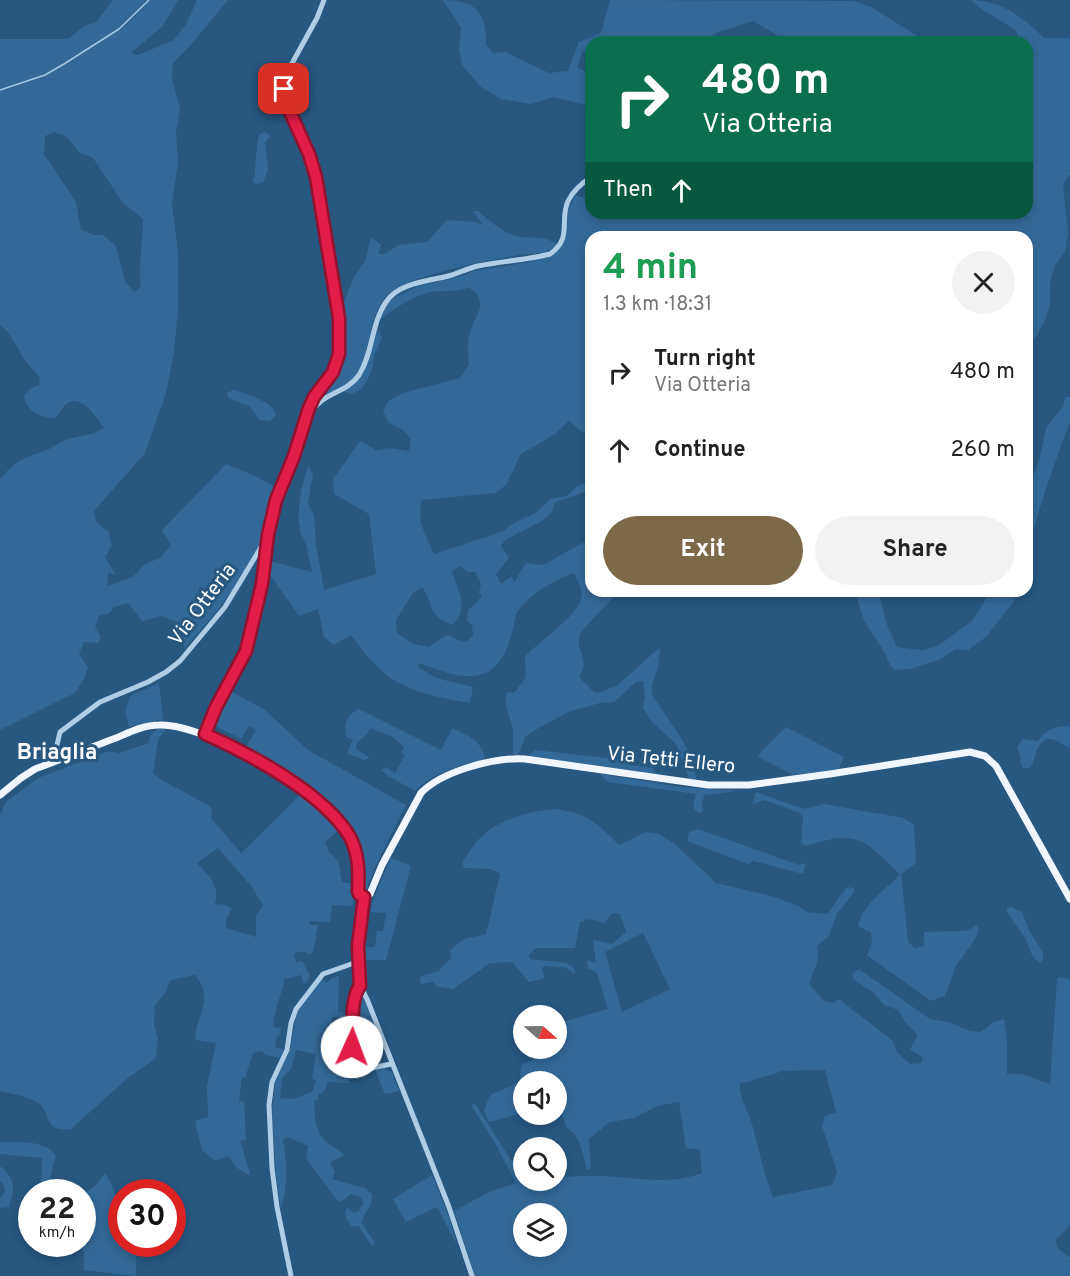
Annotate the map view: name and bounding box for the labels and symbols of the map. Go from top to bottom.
pin [258,63,309,114]
street label: Via Otteria [163,559,243,651]
district label: Briaglia [17,740,97,767]
street label: Via Tetti Ellero [605,741,737,781]
north arrow [513,1005,567,1059]
position arrow [320,1015,384,1079]
speed limit sign: 30 [108,1179,186,1257]

